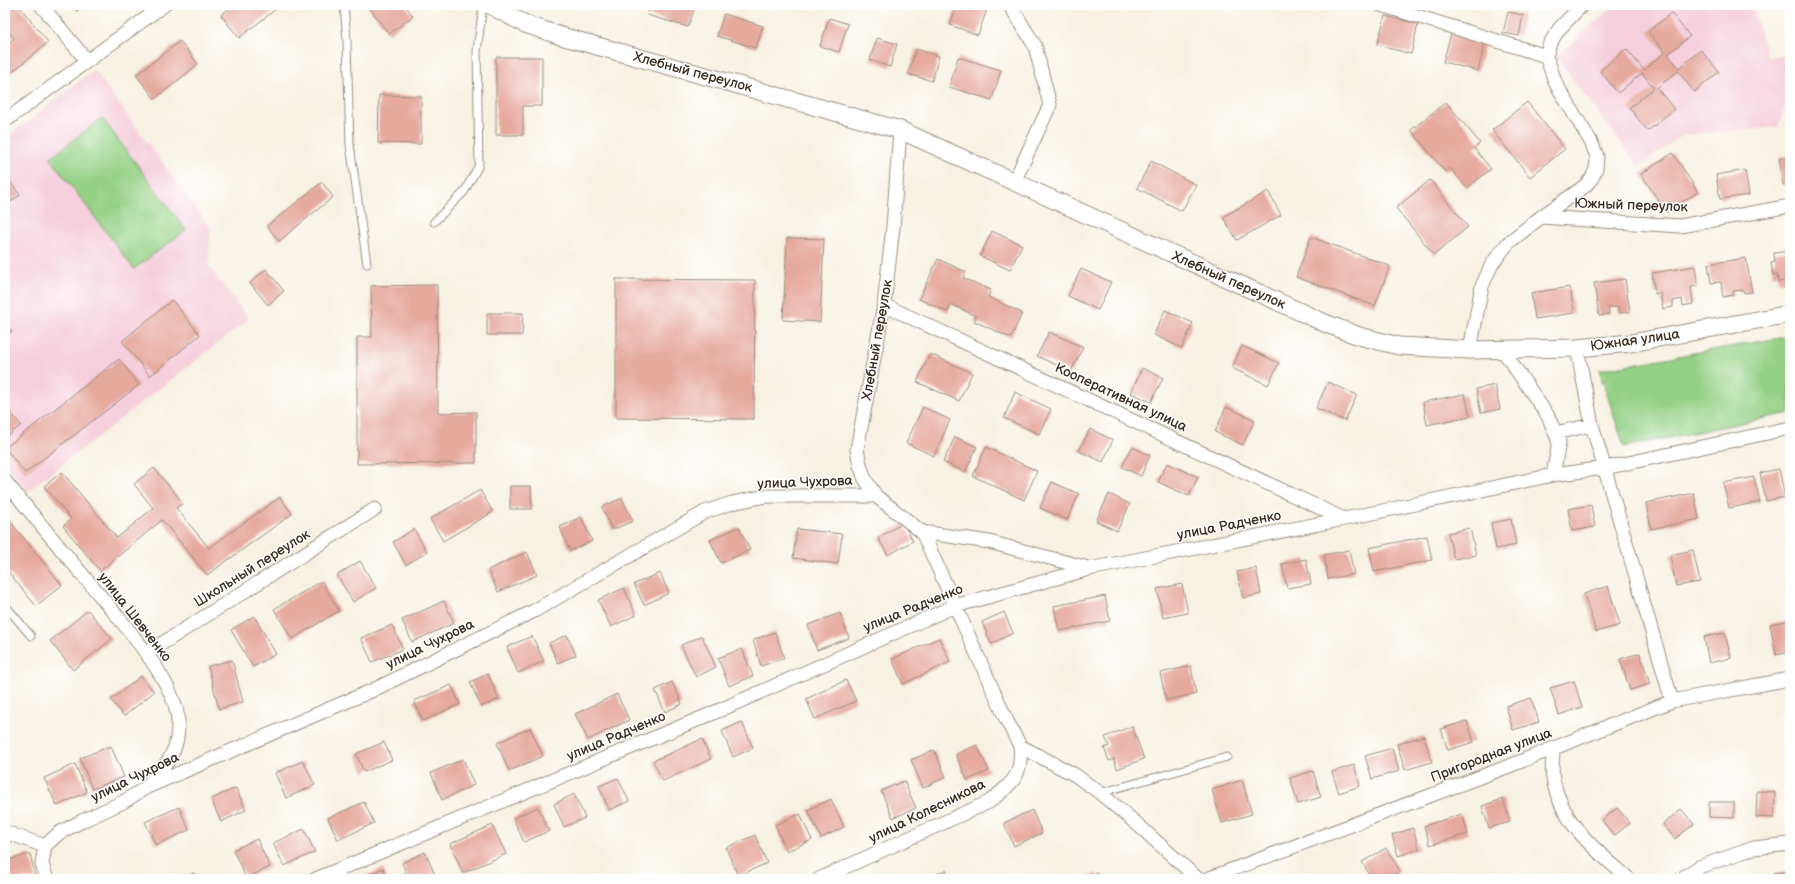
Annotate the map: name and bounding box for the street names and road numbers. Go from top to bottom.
street label: Хлебный переулок [632,48,755,96]
street label: Южный переулок [1574,195,1689,216]
street label: Хлебный переулок [1170,247,1289,313]
street label: Хлебный переулок [858,278,896,402]
street label: Южная улица [1589,325,1681,355]
street label: Кооперативная улица [1052,359,1190,435]
street label: улица Чухрова [757,472,854,492]
street label: улица Радченко [1176,507,1282,543]
street label: Школьный переулок [191,525,314,611]
street label: улица Шевченко [95,569,175,665]
street label: улица Радченко [861,580,965,636]
street label: улица Чухрова [383,615,477,673]
street label: улица Радченко [564,708,668,764]
street label: Пригородная улица [1428,724,1555,786]
street label: улица Чухрова [88,748,182,806]
street label: улица Колесникова [866,775,989,847]

